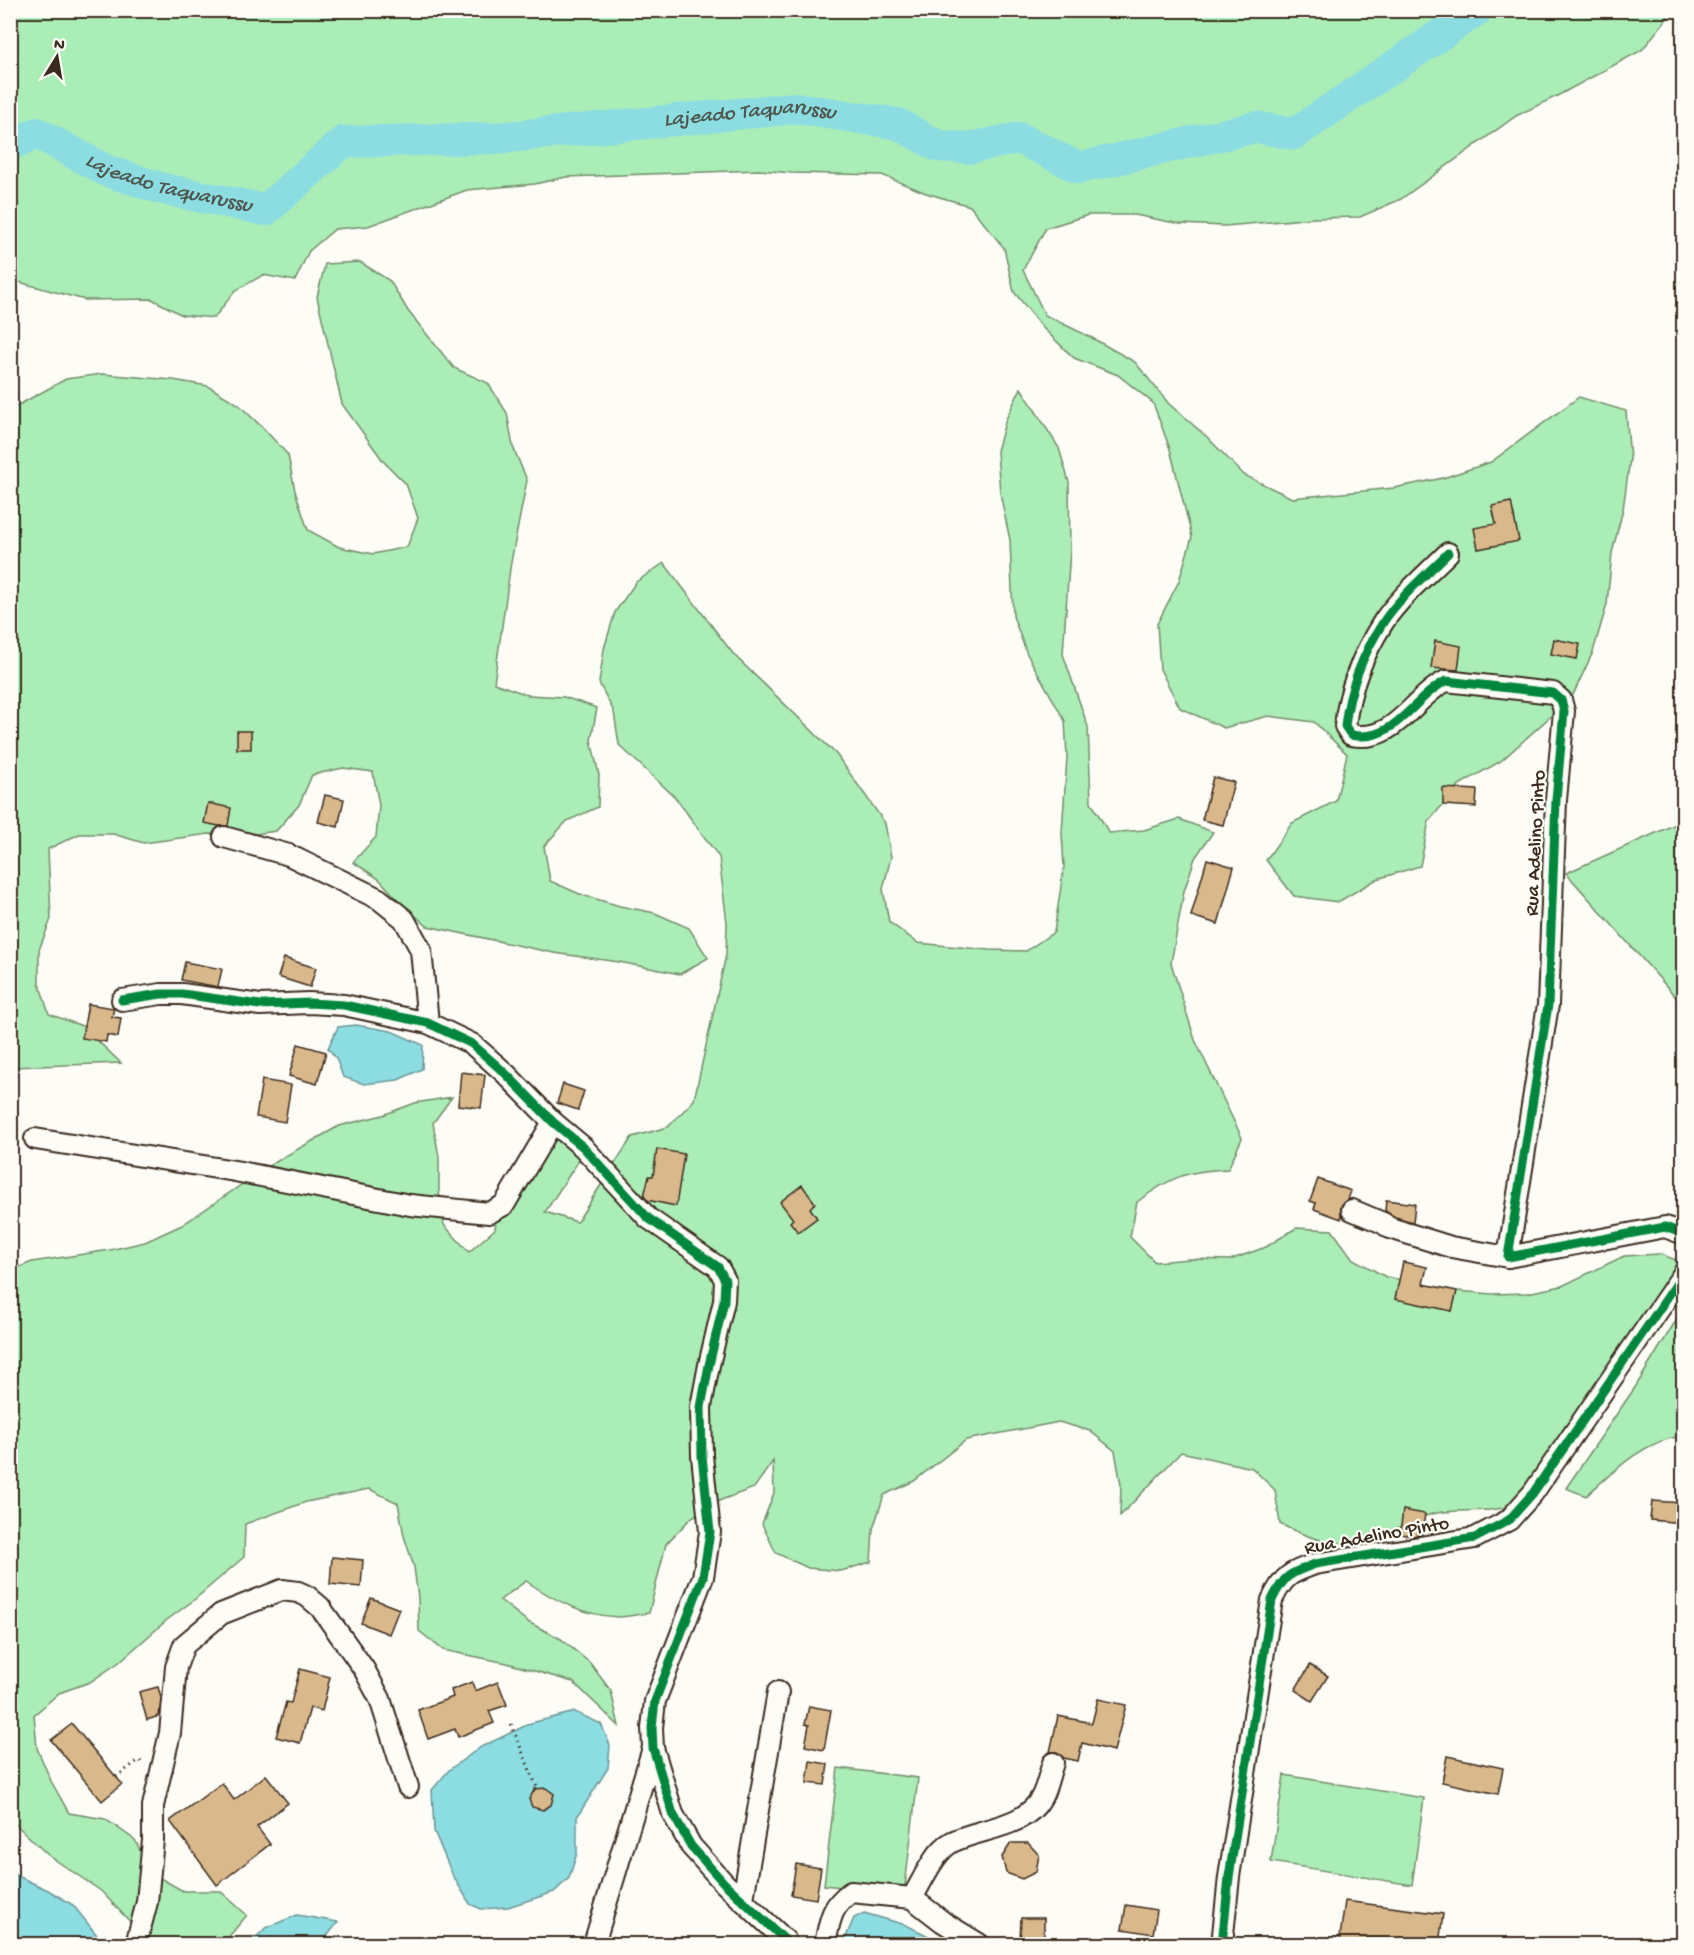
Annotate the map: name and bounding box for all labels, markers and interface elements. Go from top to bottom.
north arrow [27,27,87,87]
text: N [52,35,67,56]
water label: Lajeado Taquarussu [663,95,840,134]
water label: Lajeado Taquarussu [80,149,256,220]
street label: Rua Adelino Pinto [1522,769,1552,917]
street label: Rua Adelino Pinto [1303,1513,1451,1561]

